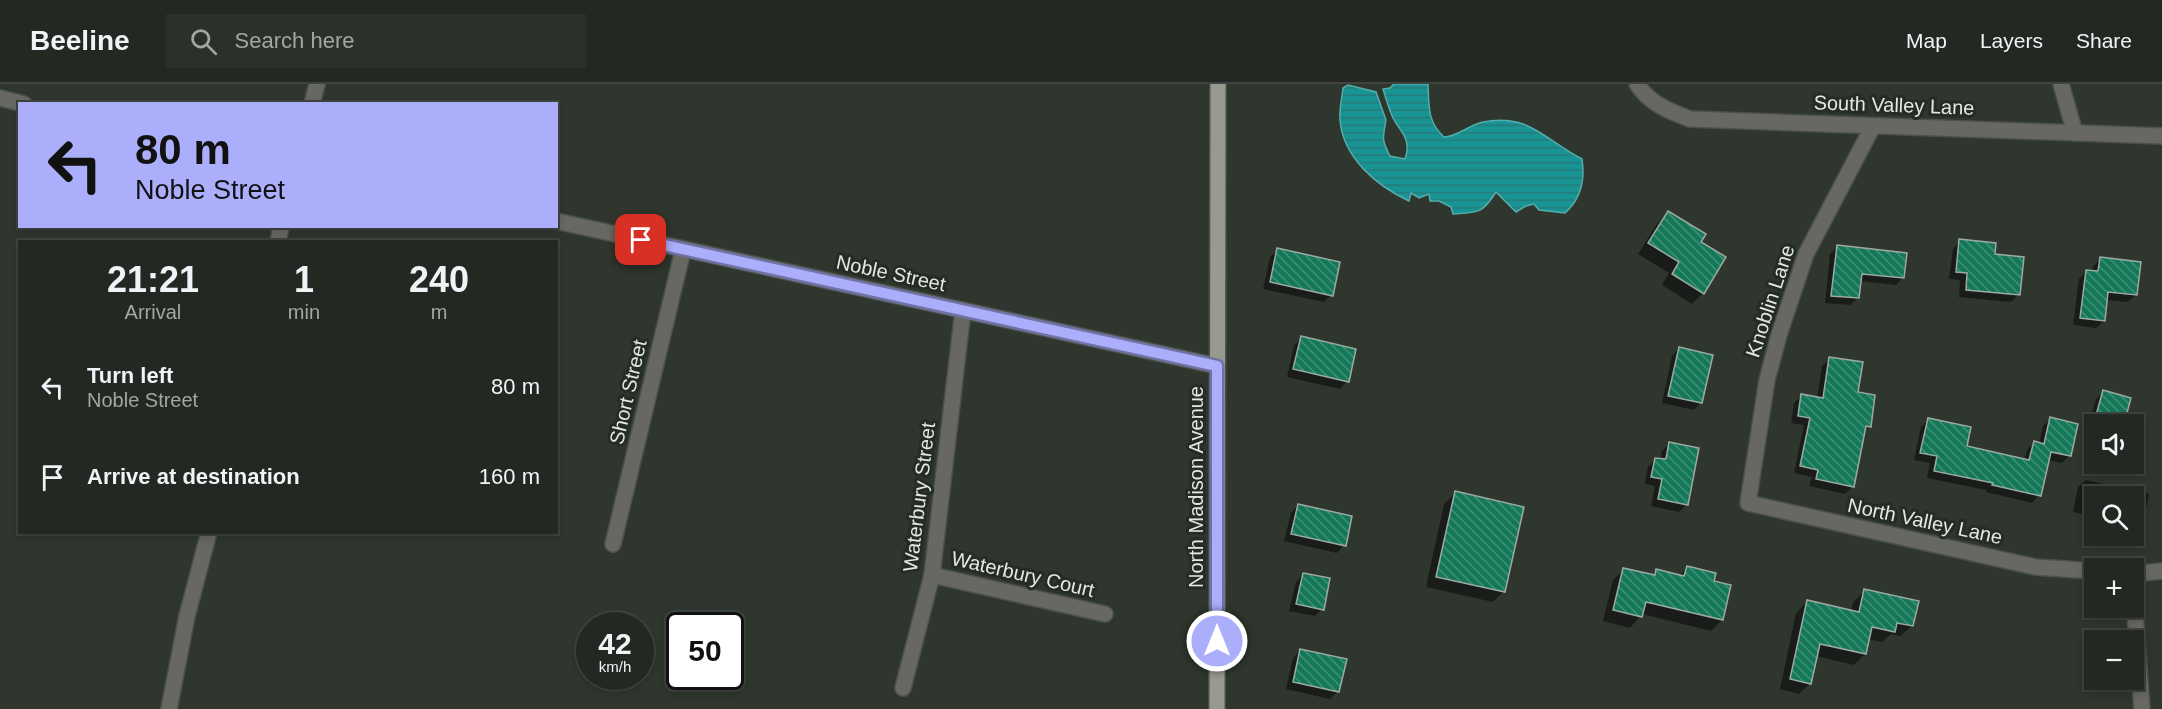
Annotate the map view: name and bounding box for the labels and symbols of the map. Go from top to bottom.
street label: South Valley Lane [1813,91,1975,119]
pin [615,214,666,265]
street label: Knoblin Lane [1741,242,1799,360]
street label: Noble Street [834,251,948,295]
street label: Short Street [605,337,651,446]
street label: North Madison Avenue [1185,386,1207,588]
street label: Waterbury Street [899,421,939,573]
street label: North Valley Lane [1846,494,2004,548]
street label: Waterbury Court [949,547,1097,601]
position arrow [1185,609,1249,673]
speed limit sign: 50 [666,612,744,690]

